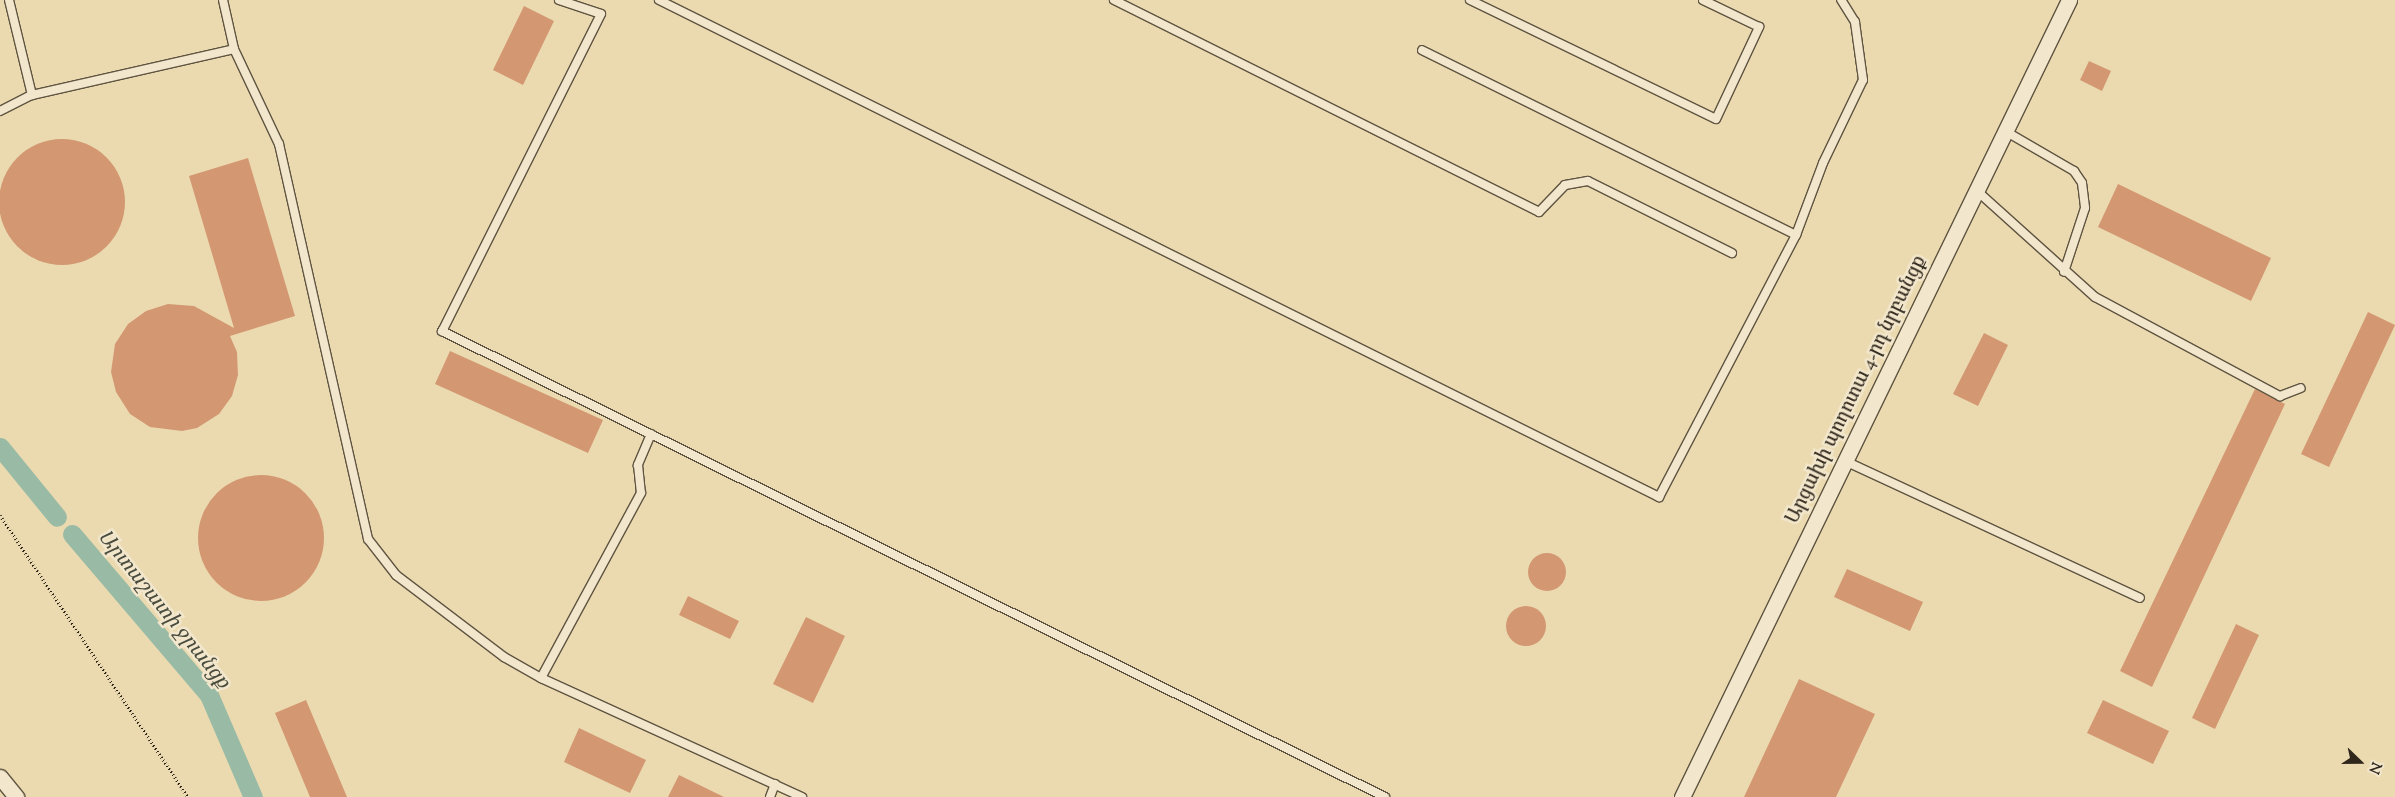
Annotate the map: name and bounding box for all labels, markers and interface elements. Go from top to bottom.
street label: Արցախի պողոտա 4-րդ նրբանցք [1782,252,1932,528]
water label: Արտաշատի ջրանցք [92,526,234,694]
north arrow [2335,737,2385,787]
text: N [2363,759,2385,777]

